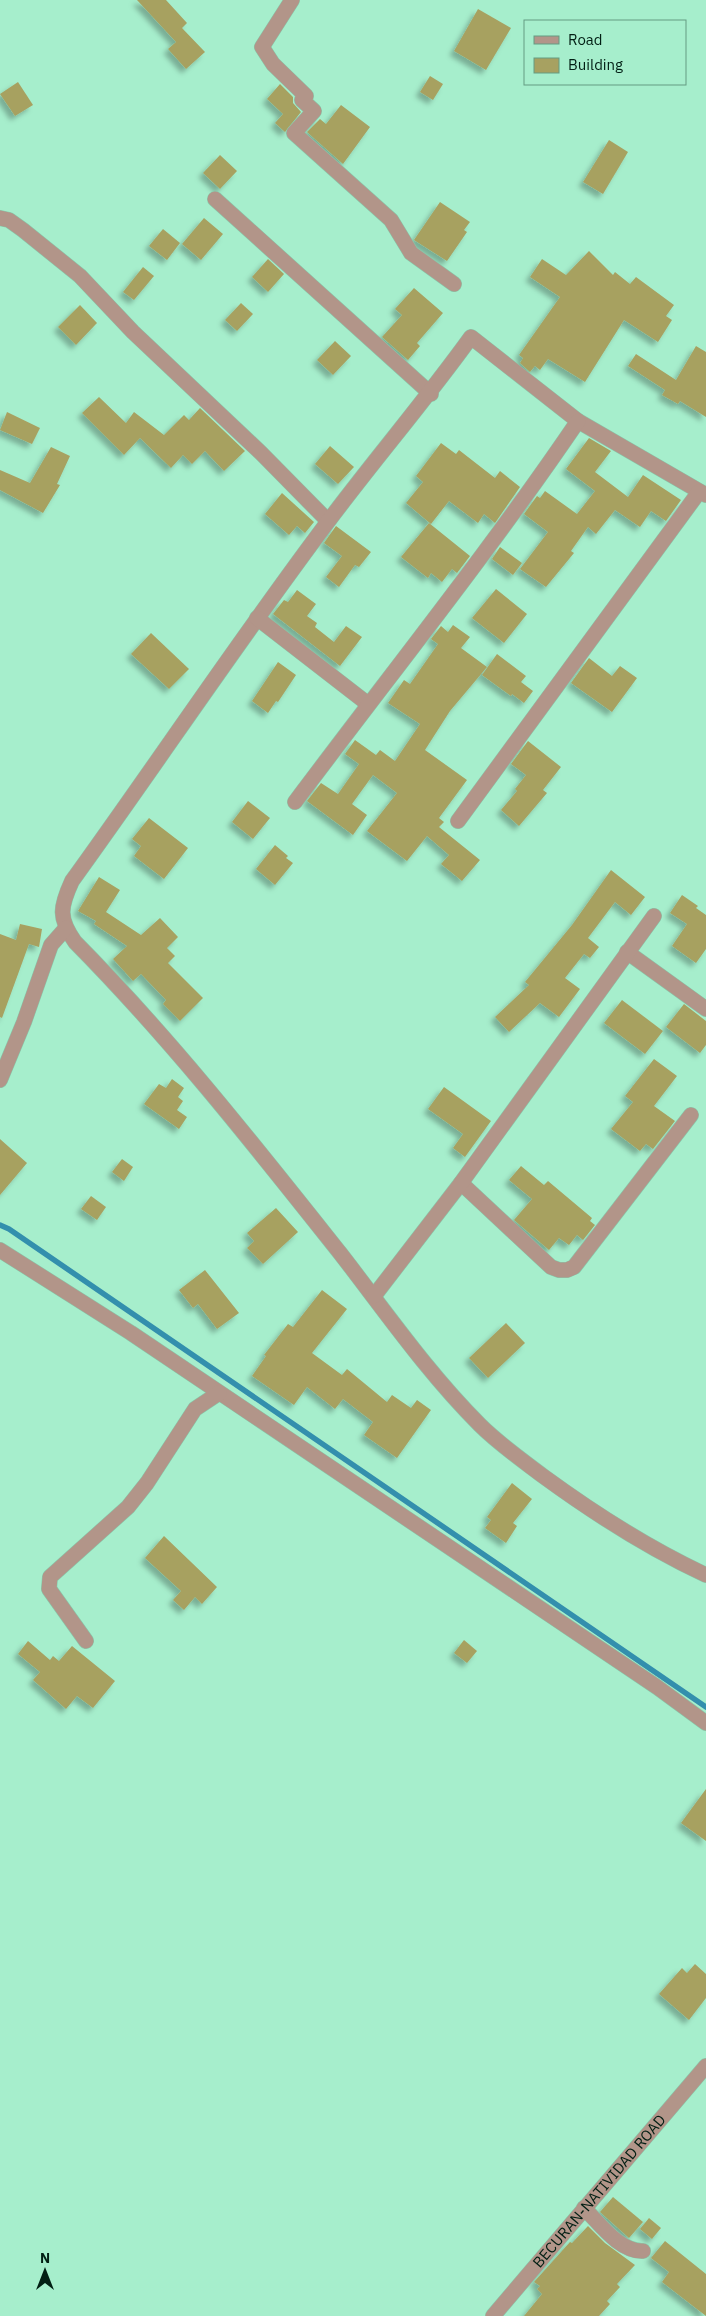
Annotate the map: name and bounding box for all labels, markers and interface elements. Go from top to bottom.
legend [524,20,686,85]
text: Road [568,30,603,49]
text: Building [568,55,623,74]
street label: BECURAN-NATIVIDAD ROAD [528,2110,670,2271]
north arrow [20,2246,70,2296]
text: N [40,2249,50,2267]

